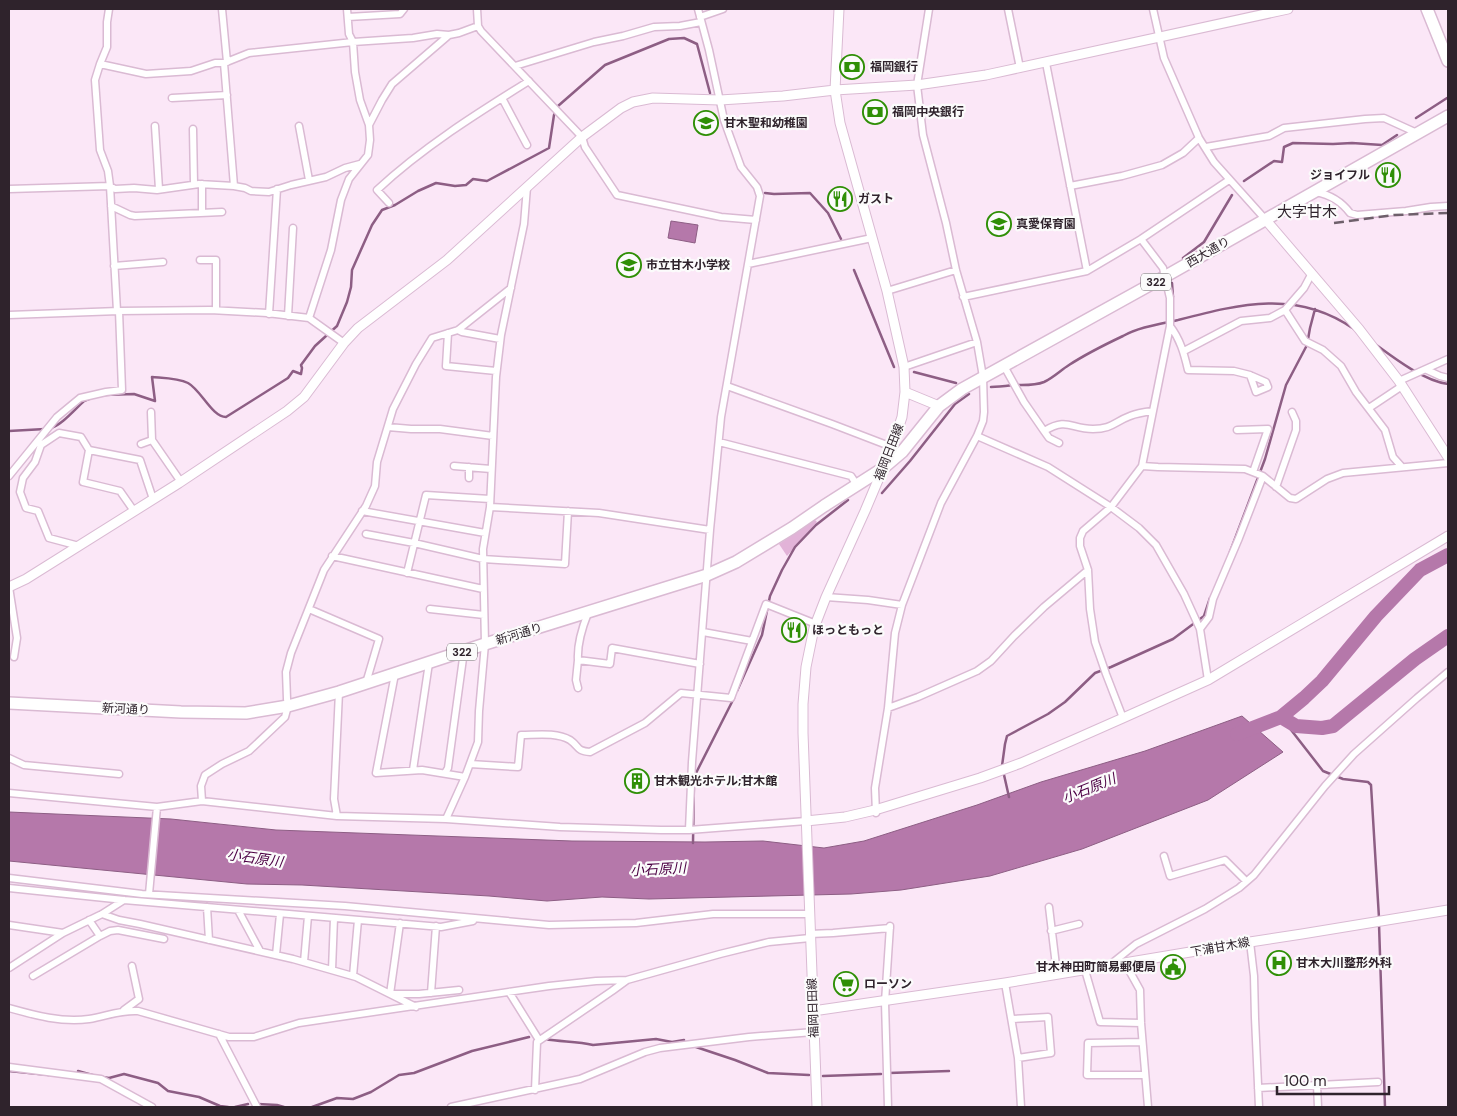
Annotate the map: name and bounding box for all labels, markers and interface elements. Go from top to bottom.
bank icon: 福岡銀行 [839,54,865,80]
place label: 福岡銀行 [870,59,918,75]
bank icon: 福岡中央銀行 [862,99,888,125]
place label: 福岡中央銀行 [892,104,964,120]
school or university icon: 甘木聖和幼稚園 [693,110,719,136]
place label: 甘木聖和幼稚園 [724,115,808,131]
restaurant icon: ジョイフル [1375,162,1401,188]
place label: ジョイフル [1310,167,1370,183]
restaurant icon: ガスト [827,186,853,212]
place label: ガスト [858,191,894,207]
district label: 大字甘木 [1277,202,1337,222]
school or university icon: 真愛保育園 [986,211,1012,237]
place label: 真愛保育園 [1016,216,1076,232]
street label: 西大通り [1183,233,1233,271]
school or university icon: 市立甘木小学校 [616,252,642,278]
place label: 市立甘木小学校 [646,257,730,273]
road number: 322 [1141,274,1171,290]
street label: 福岡日田線 [871,421,907,483]
restaurant icon: ほっともっと [781,617,807,643]
street label: 新河通り [494,619,544,649]
place label: ほっともっと [812,622,884,638]
road number: 322 [447,644,477,660]
street label: 新河通り [102,700,150,718]
building icon: 甘木観光ホテル;甘木館 [624,768,650,794]
water label: 小石原川 [1060,768,1120,807]
place label: 甘木観光ホテル;甘木館 [654,773,777,789]
water label: 小石原川 [226,845,286,871]
water label: 小石原川 [630,858,688,879]
street label: 下浦甘木線 [1189,934,1251,960]
hospital icon: 甘木大川整形外科 [1266,950,1292,976]
public building icon: 甘木神田町簡易郵便局 [1160,954,1186,980]
place label: 甘木大川整形外科 [1296,955,1392,971]
place label: 甘木神田町簡易郵便局 [1036,959,1156,975]
supermarket icon: ローソン [833,971,859,997]
place label: ローソン [864,976,912,992]
street label: 福岡日田線 [804,978,822,1038]
scale bar [1277,1064,1390,1096]
text: 100 m [1284,1071,1327,1091]

